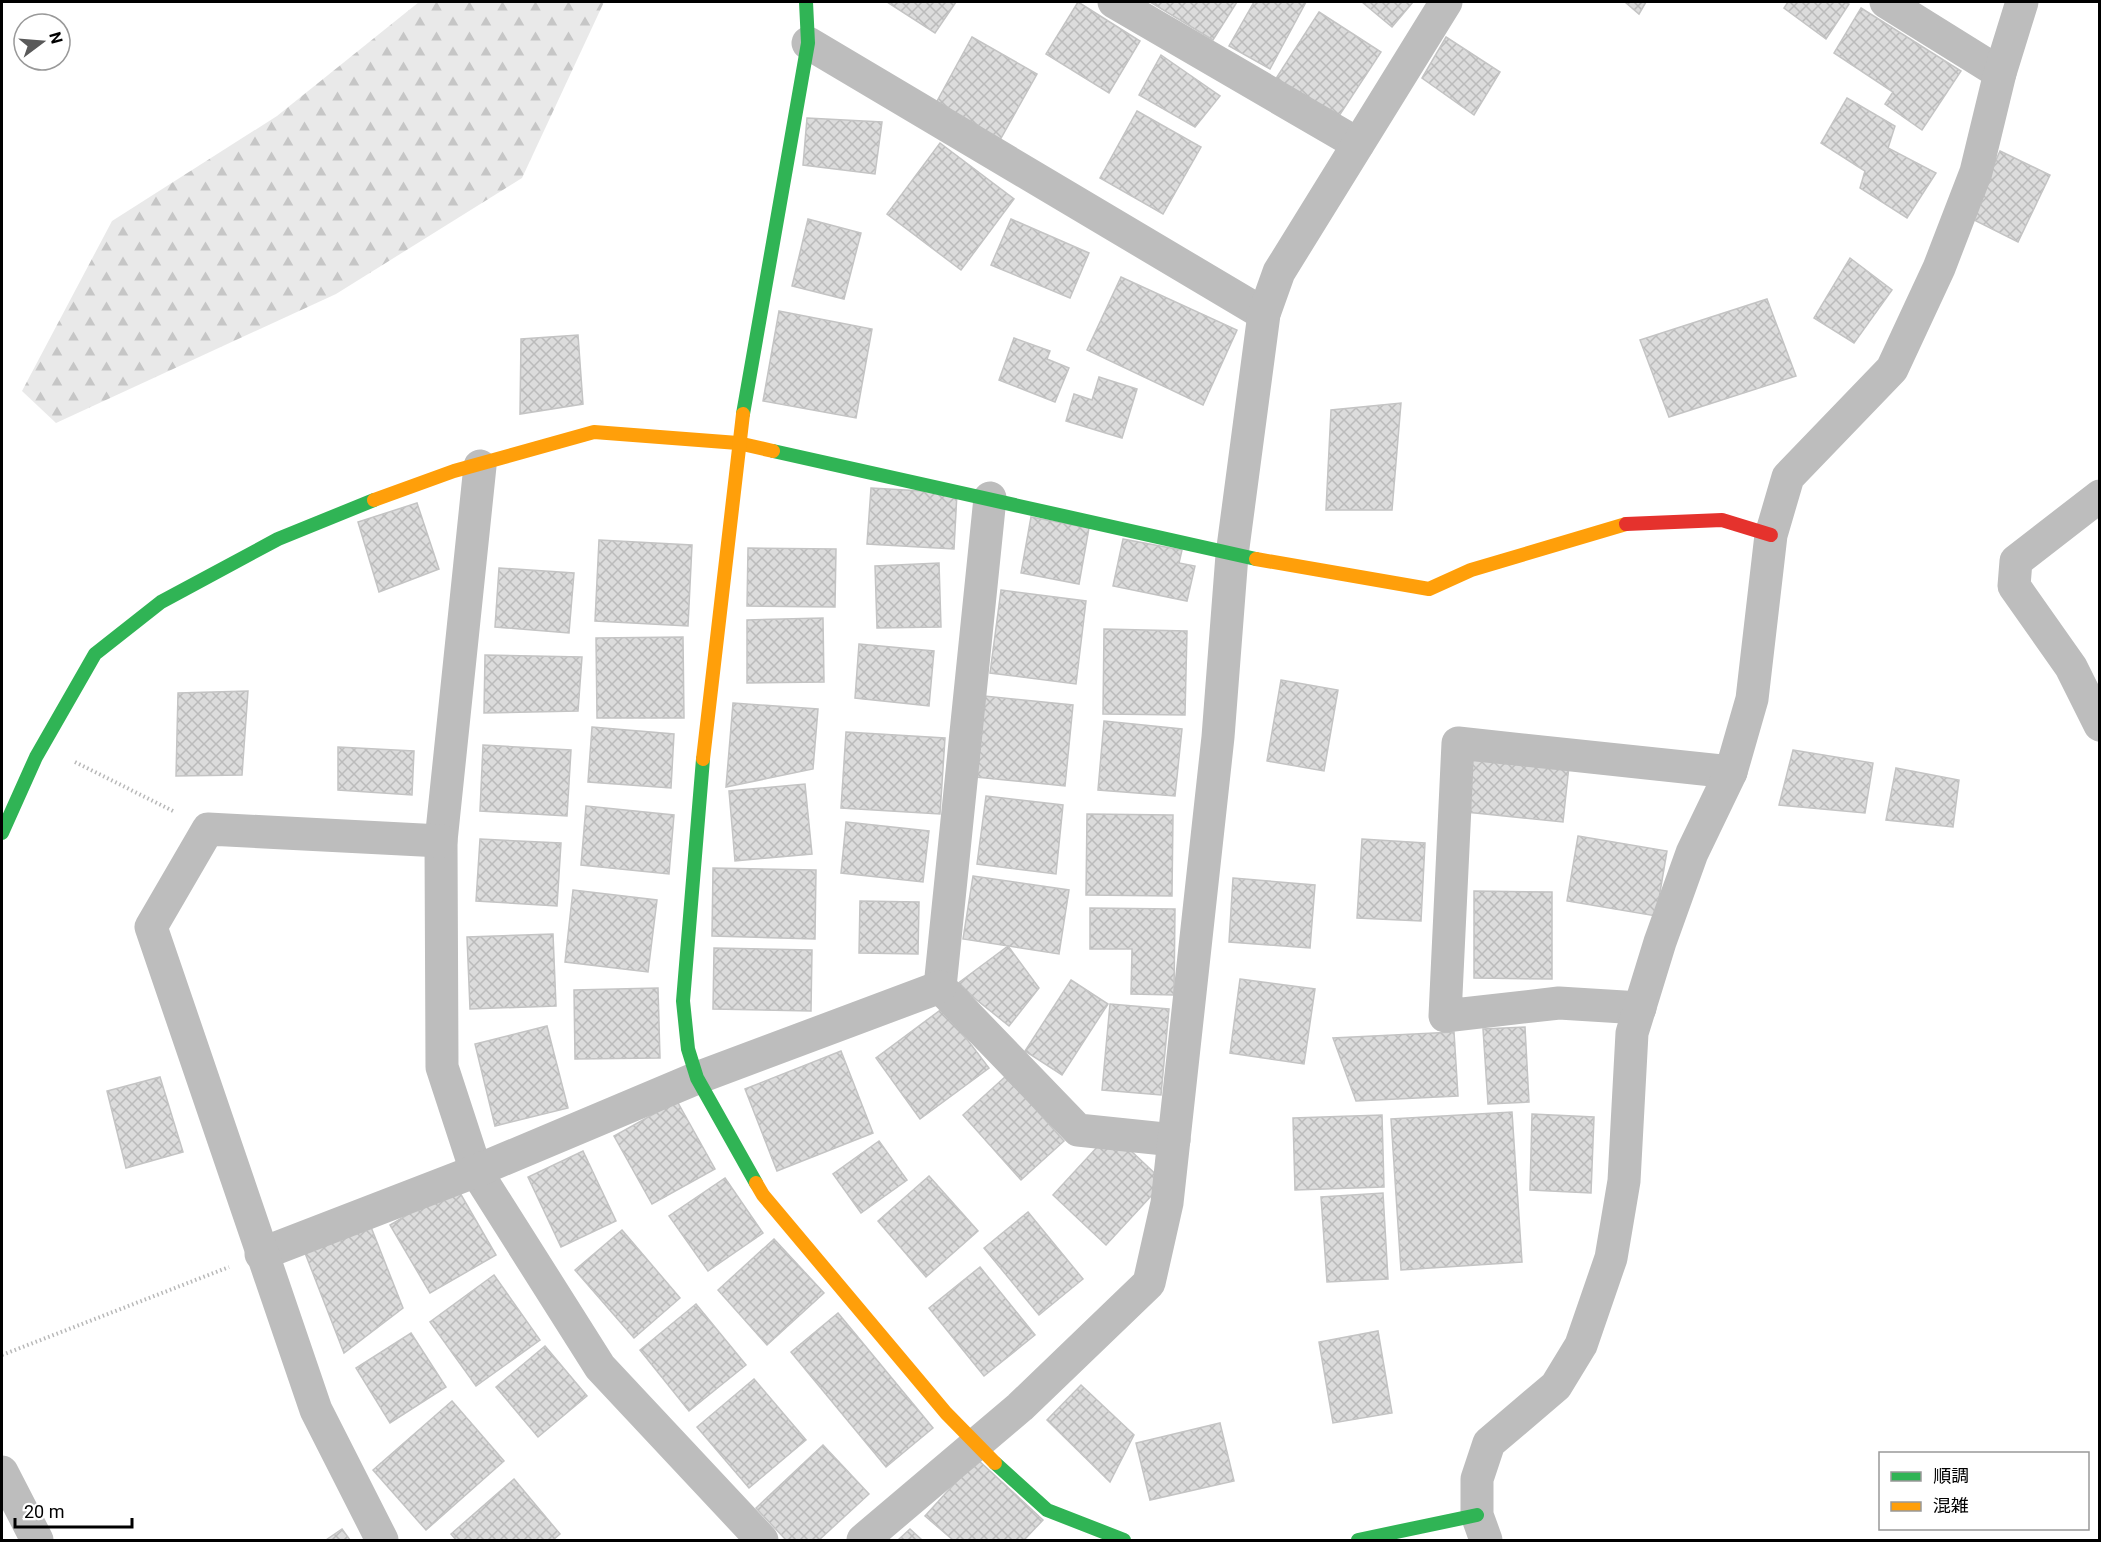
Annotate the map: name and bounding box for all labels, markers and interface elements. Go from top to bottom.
north arrow [12,12,72,72]
text: N [45,30,67,46]
legend [1879,1452,2089,1530]
text: 順調 [1933,1465,1969,1486]
scale bar [15,1491,132,1529]
text: 混雑 [1933,1495,1969,1516]
text: 20 m [24,1501,64,1522]

